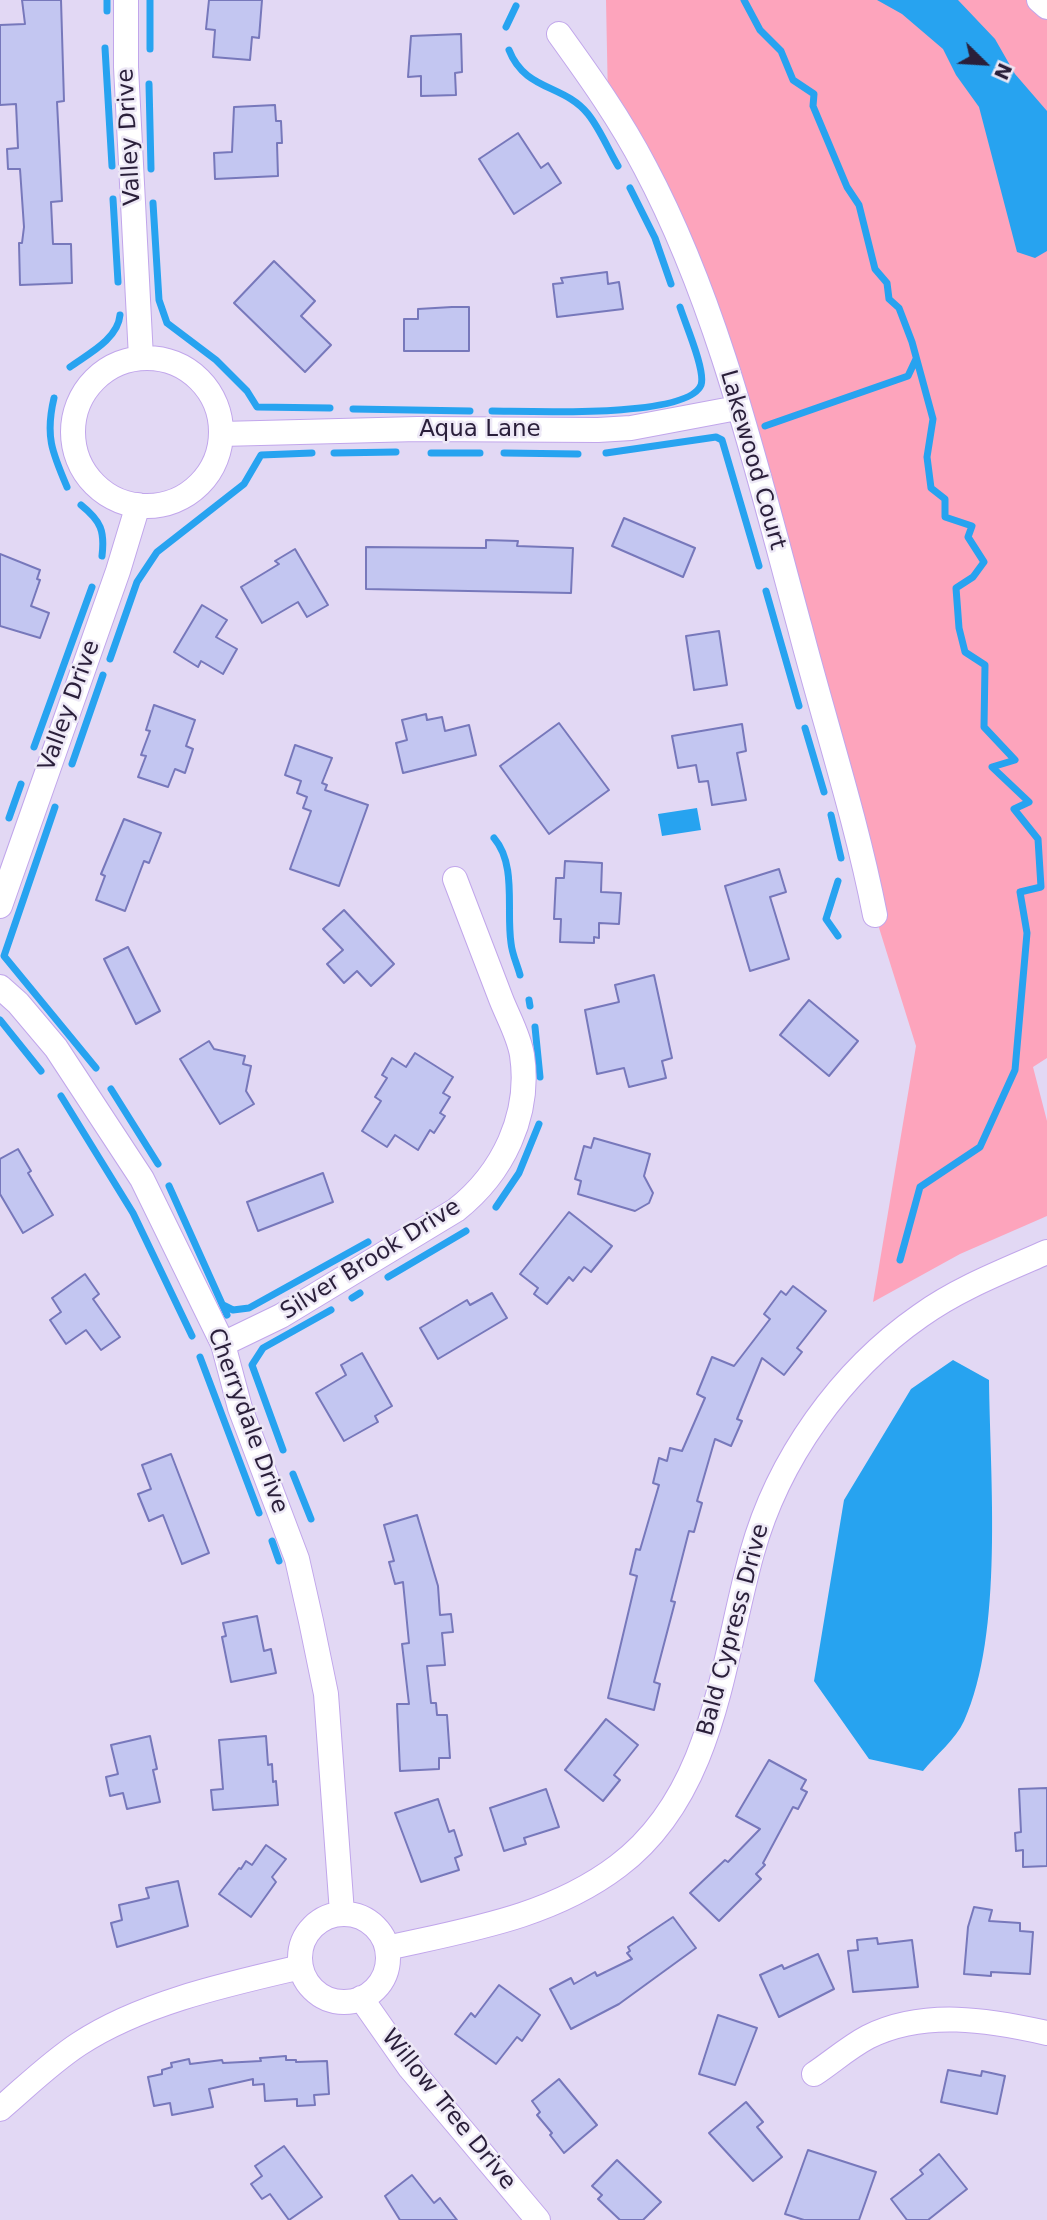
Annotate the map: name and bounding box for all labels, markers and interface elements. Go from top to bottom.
north arrow [949,28,1019,98]
text: N [990,60,1016,83]
street label: Valley Drive [113,68,147,206]
street label: Lakewood Court [713,367,791,553]
street label: Aqua Lane [419,416,541,444]
street label: Valley Drive [34,637,106,775]
street label: Silver Brook Drive [276,1194,466,1326]
street label: Cherrydale Drive [201,1325,293,1517]
street label: Bald Cypress Drive [692,1521,776,1739]
street label: Willow Tree Drive [375,2024,521,2196]

